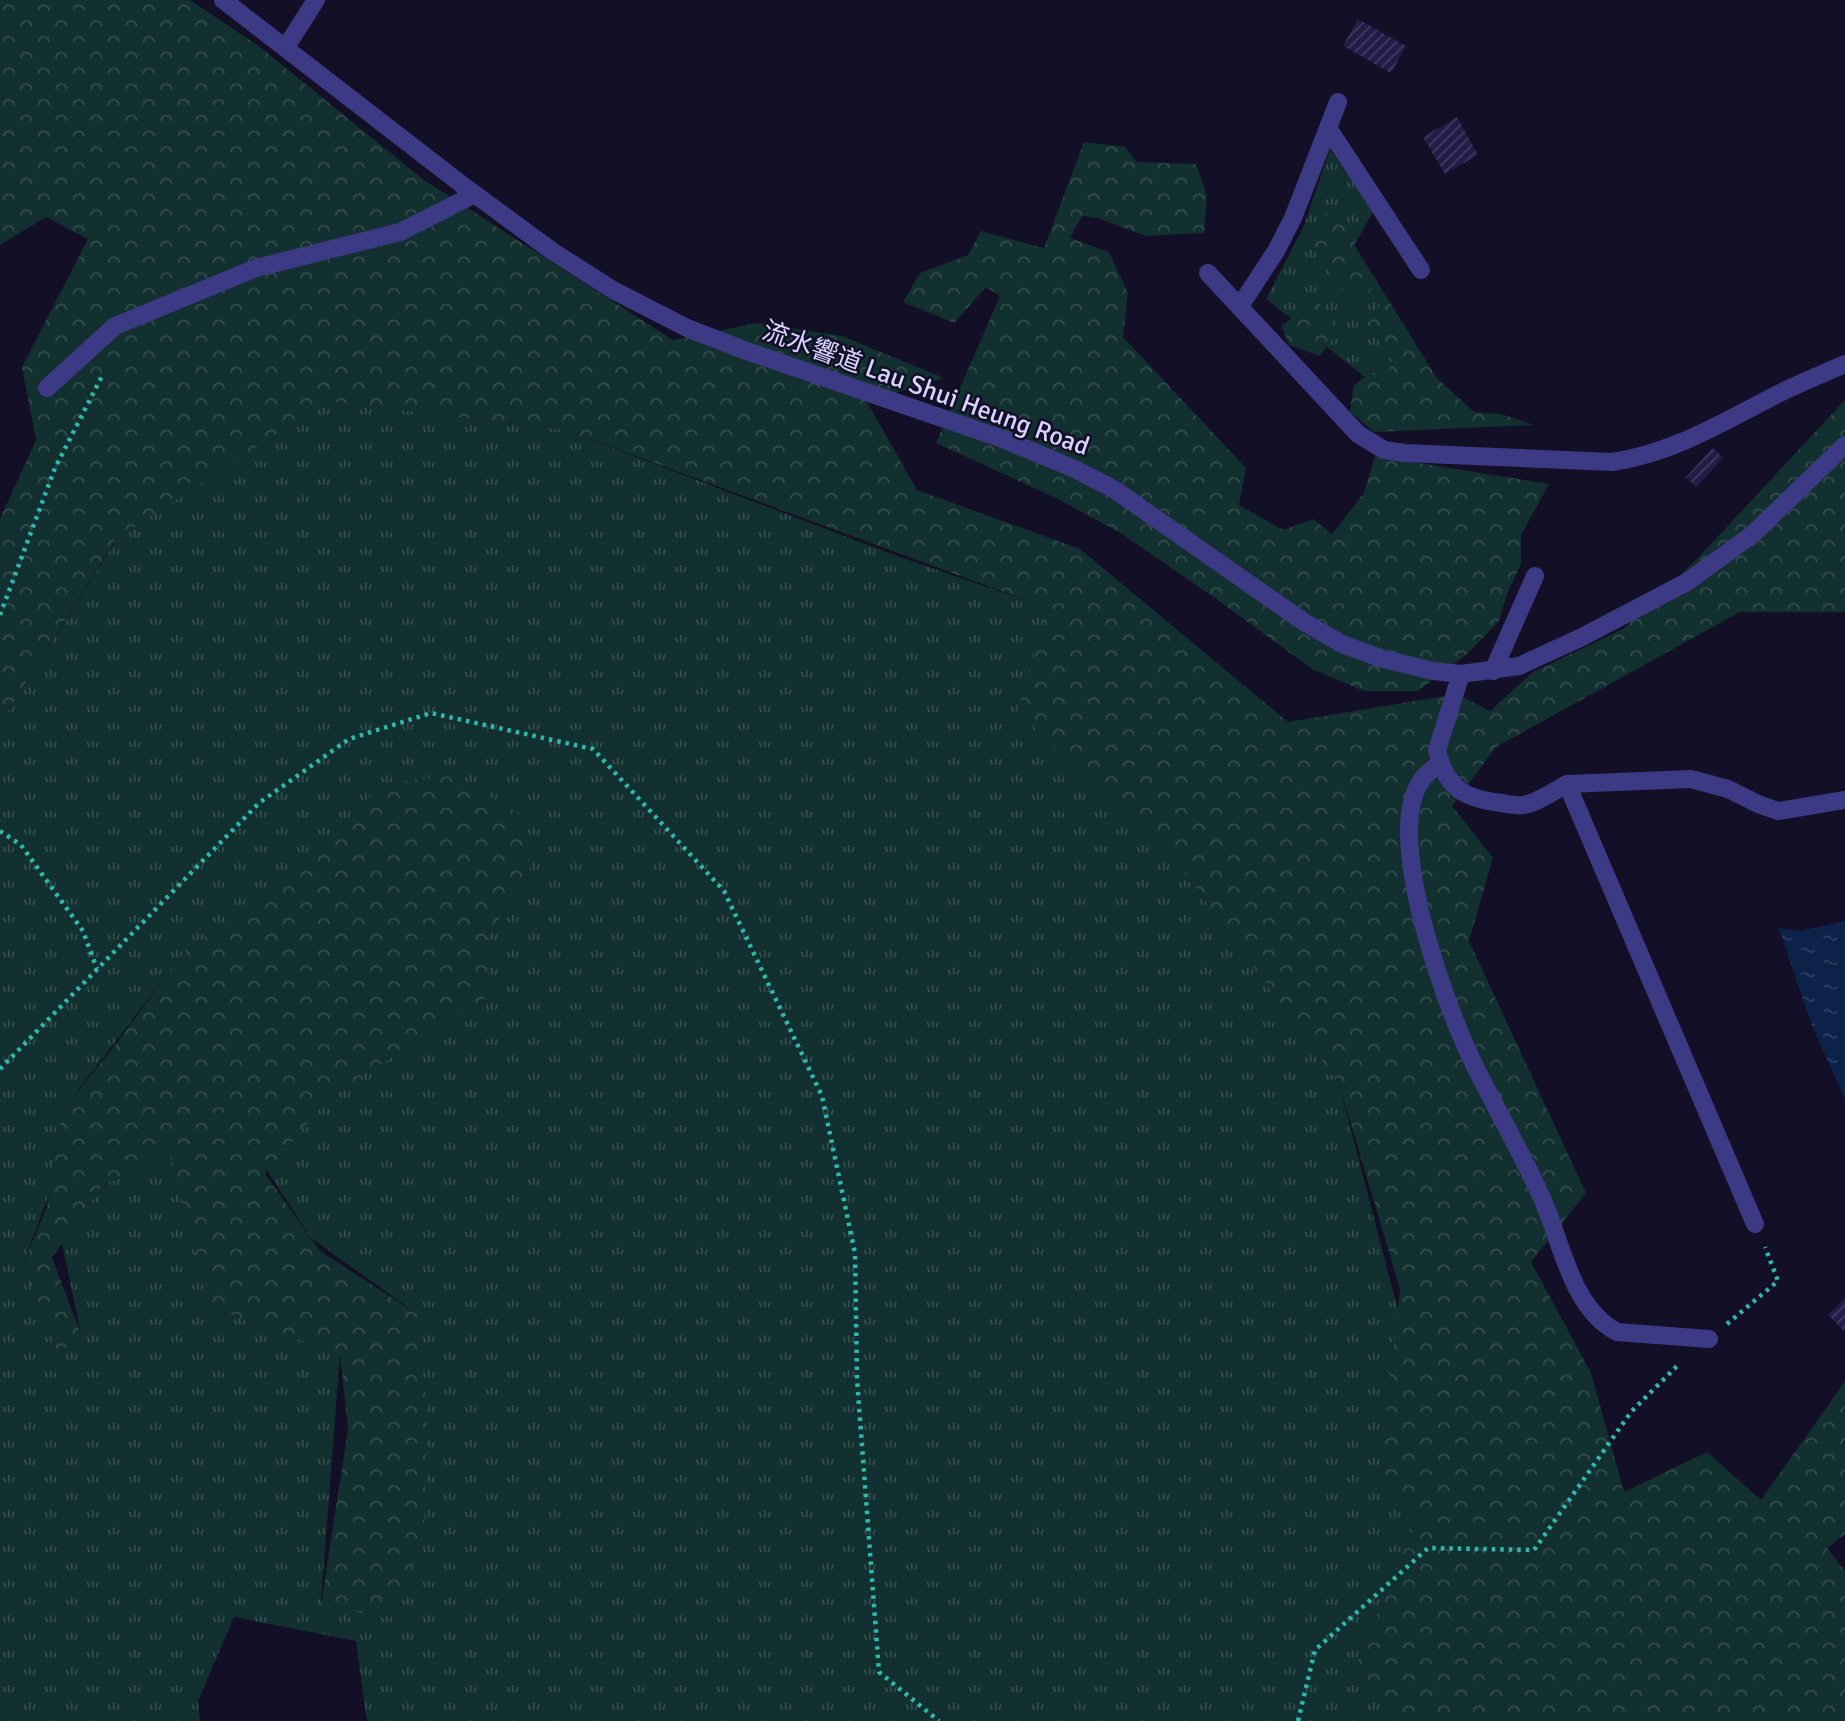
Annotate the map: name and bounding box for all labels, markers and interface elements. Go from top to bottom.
street label: 流水響道 Lau Shui Heung Road [758,315,1094,463]

